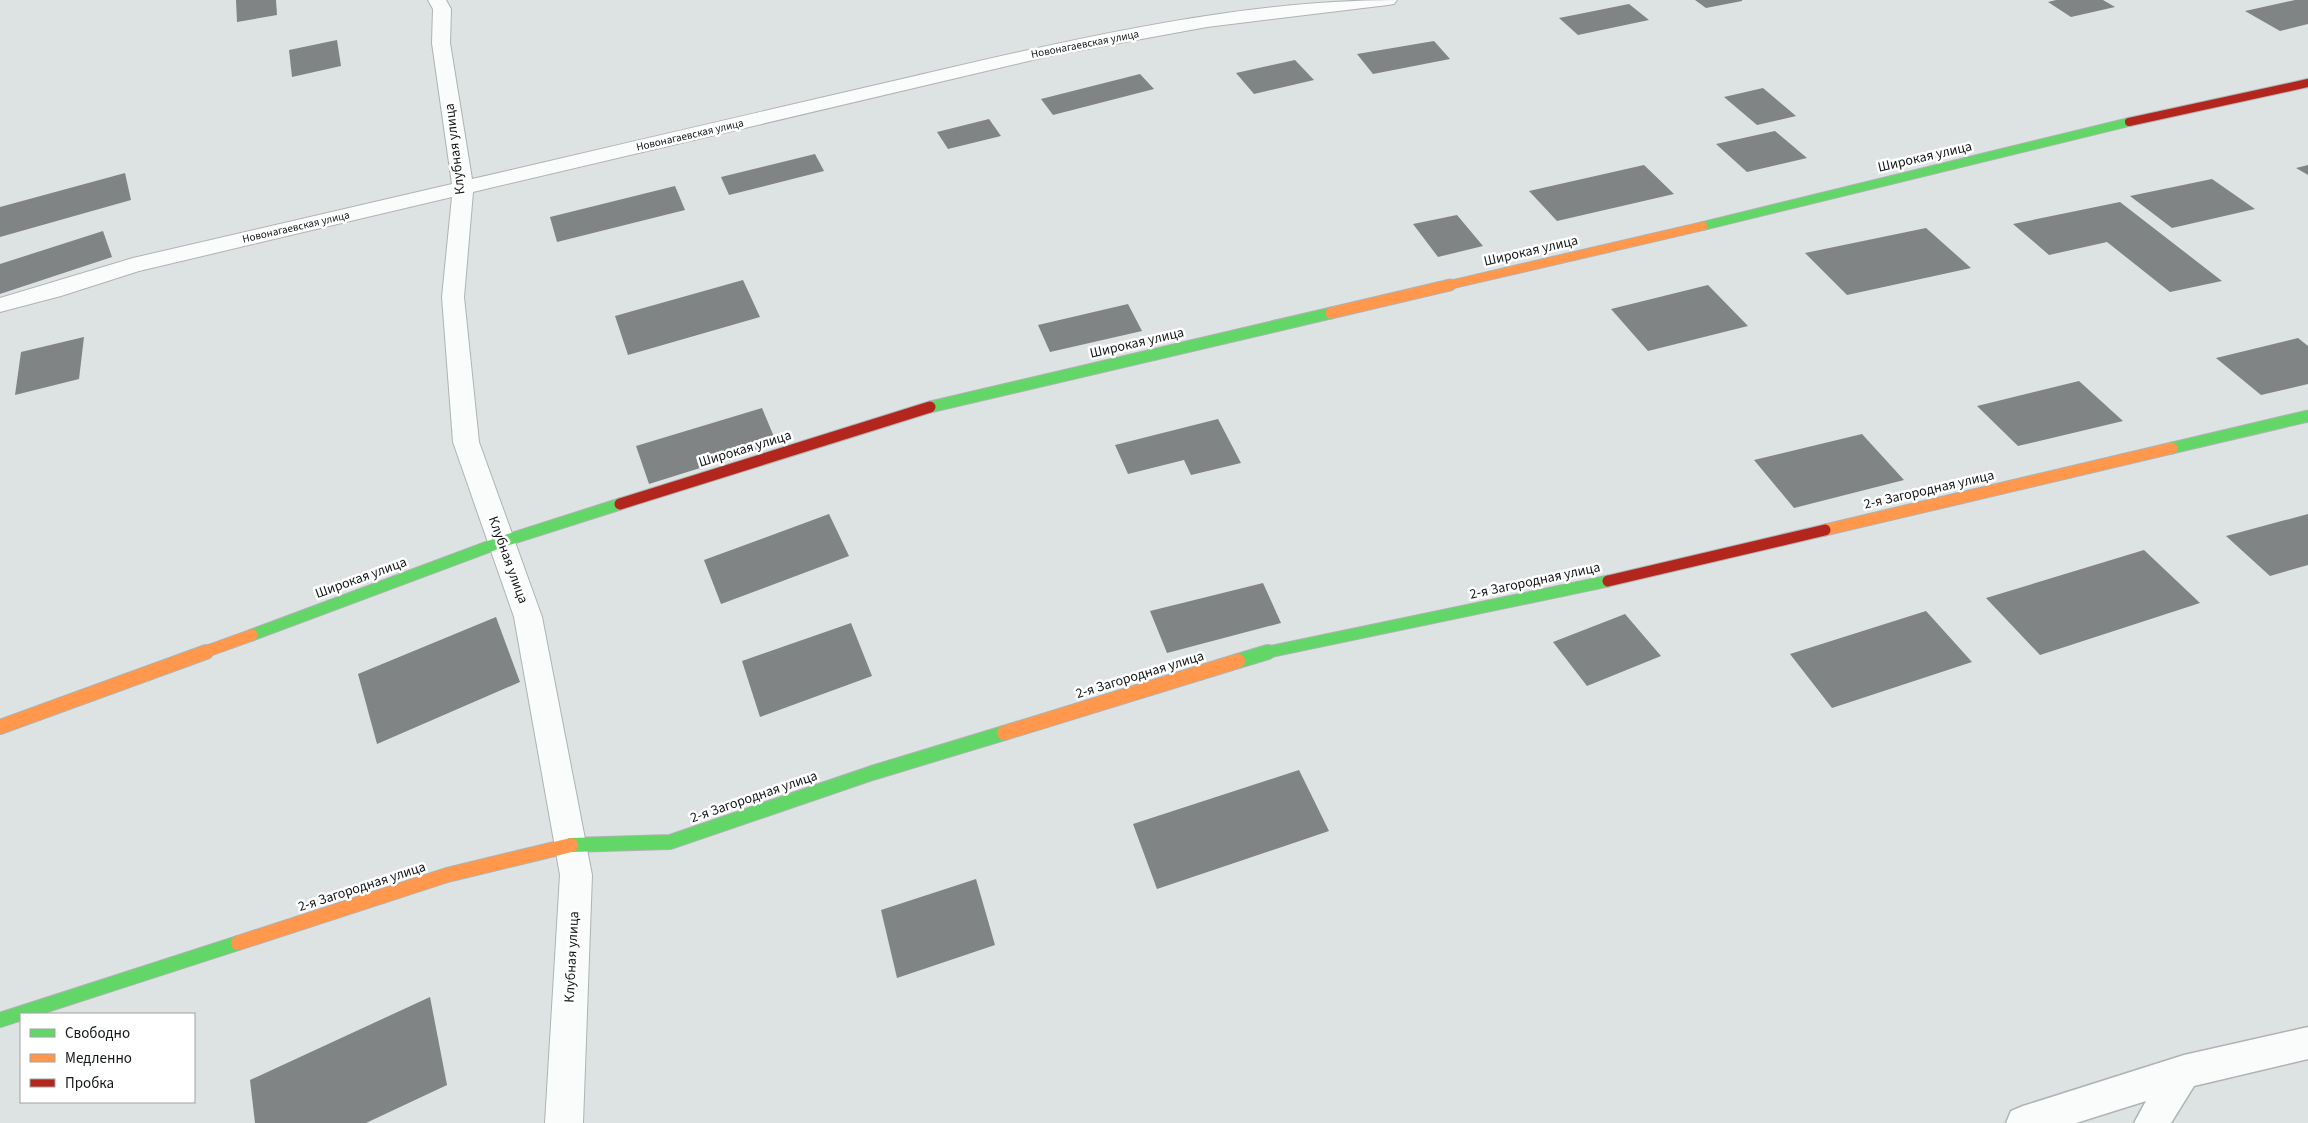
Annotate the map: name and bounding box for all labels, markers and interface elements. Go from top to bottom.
street label: Новонагаевская улица [1030,26,1140,62]
street label: Клубная улица [439,102,471,196]
street label: Новонагаевская улица [635,115,745,155]
street label: Широкая улица [1876,136,1974,178]
street label: Новонагаевская улица [241,207,351,247]
street label: Широкая улица [1482,230,1580,272]
street label: Широкая улица [1088,322,1186,364]
street label: Широкая улица [696,425,794,473]
street label: 2-я Загородная улица [1862,465,1996,515]
street label: Клубная улица [483,514,533,606]
street label: Широкая улица [312,552,410,604]
street label: 2-я Загородная улица [1468,557,1602,605]
street label: 2-я Загородная улица [1073,646,1207,704]
street label: 2-я Загородная улица [688,766,820,828]
street label: 2-я Загородная улица [296,857,428,917]
street label: Клубная улица [560,911,584,1003]
legend [20,1013,195,1103]
text: Свободно [65,1023,130,1044]
text: Медленно [65,1048,132,1069]
text: Пробка [65,1073,114,1094]

